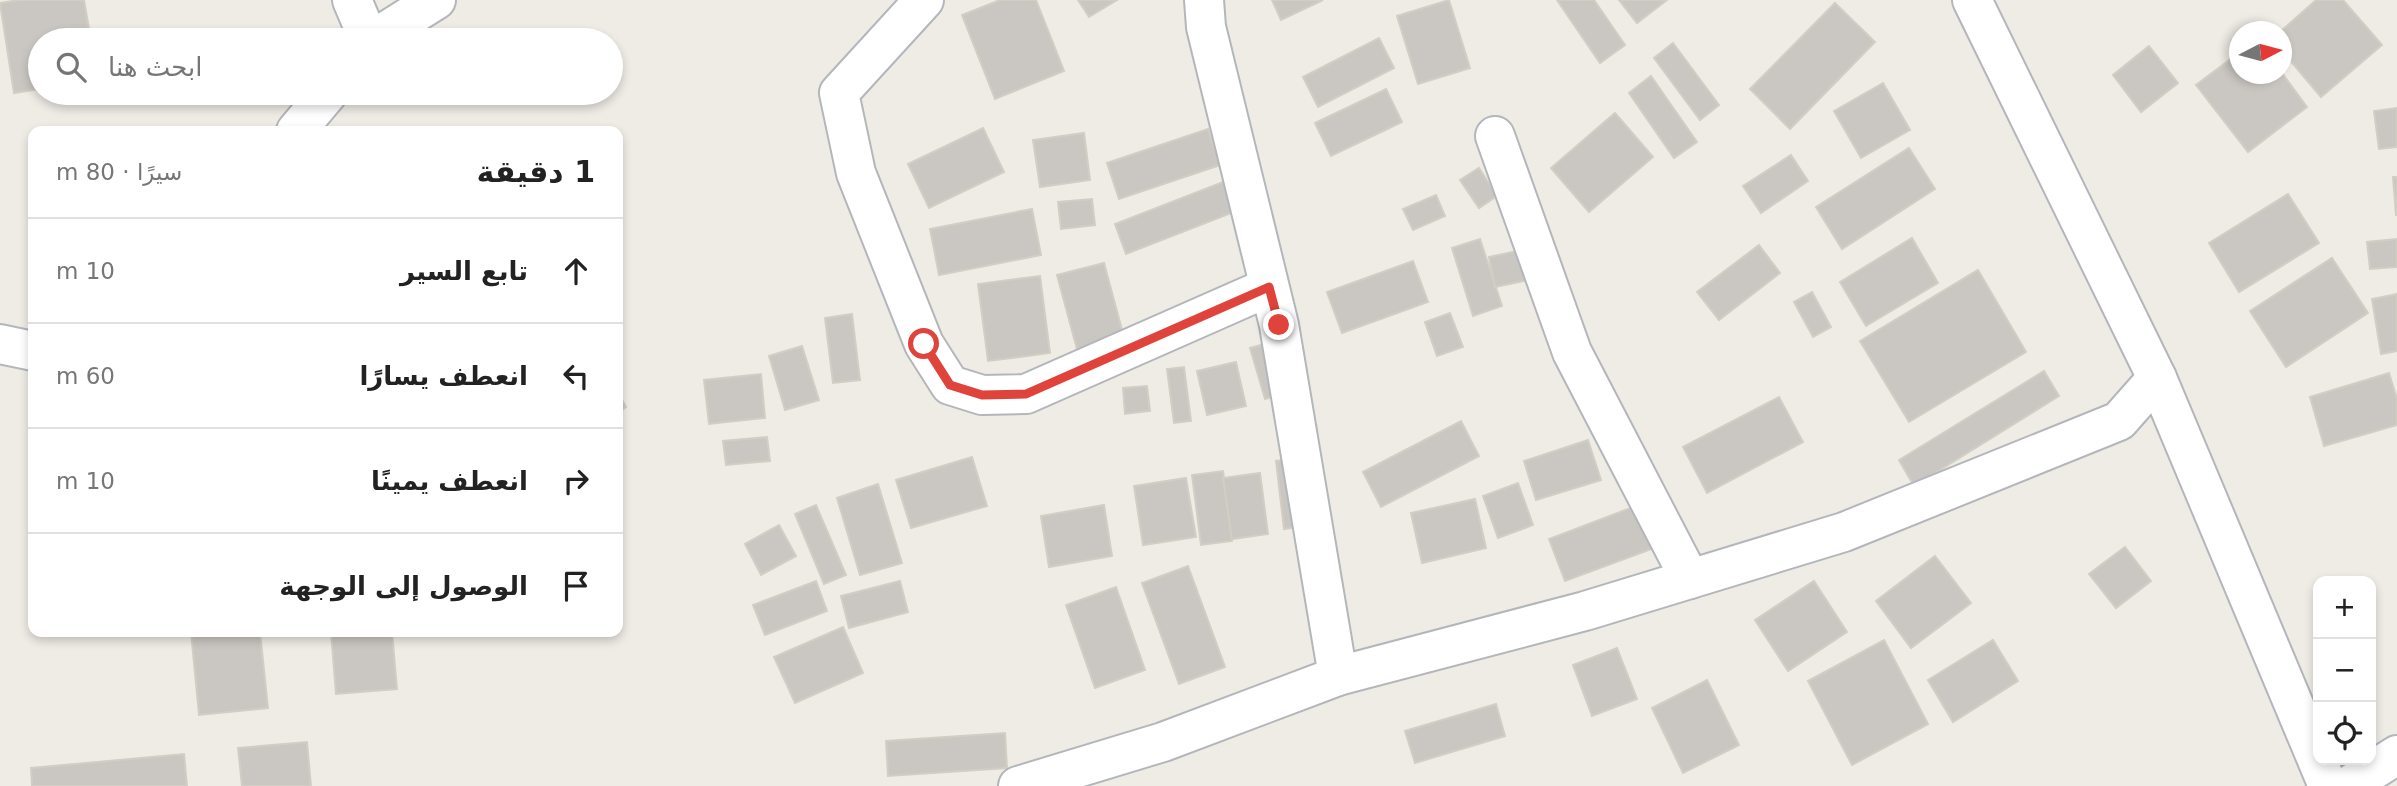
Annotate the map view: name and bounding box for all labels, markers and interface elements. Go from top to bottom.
north arrow [2229,21,2292,84]
search box [28,28,623,105]
icon: search [52,48,90,86]
text: ابحث هنا [108,52,203,82]
text: 1 دقيقة [477,154,595,189]
text: سيرًا · 80 m [56,159,182,185]
icon: ahead [557,252,595,290]
text: تابع السير [400,256,528,286]
text: 10 m [56,258,115,284]
route end [1263,309,1294,340]
route start [908,328,939,359]
icon: left [557,357,595,395]
text: انعطف يسارًا [359,361,528,391]
text: 60 m [56,363,115,389]
icon: right [557,462,595,500]
text: انعطف يمينًا [371,466,528,496]
text: 10 m [56,468,115,494]
icon: arrive [557,567,595,605]
text: الوصول إلى الوجهة [279,571,528,601]
map controls [2313,576,2376,765]
button: + [2313,576,2376,639]
button: − [2313,639,2376,702]
button: locate [2313,702,2376,765]

